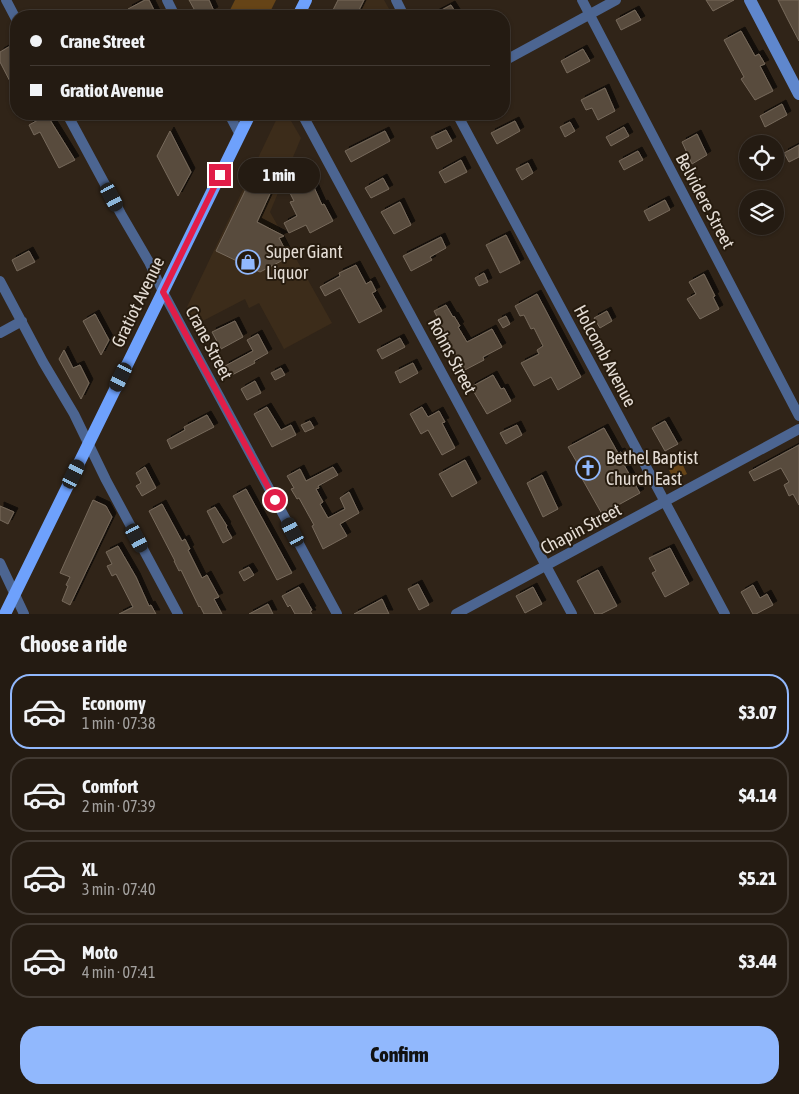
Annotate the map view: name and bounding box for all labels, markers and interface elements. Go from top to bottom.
text: Crane Street [60,30,145,52]
text: Gratiot Avenue [60,79,164,101]
map controls [739,135,784,235]
button: locate [739,135,784,180]
street label: Belvidere Street [672,149,739,252]
callout: 1 min [238,158,320,192]
route end [209,164,231,186]
text: 1 min [263,166,295,184]
car [98,180,125,214]
button: layers [739,190,784,235]
place label: Super Giant Liquor [266,241,343,283]
shop icon: Super Giant Liquor [235,249,261,275]
street label: Gratiot Avenue [107,253,168,350]
street label: Holcomb Avenue [570,301,641,410]
street label: Crane Street [181,302,238,383]
street label: Rohns Street [424,314,481,397]
car [107,360,134,394]
place label: Bethel Baptist Church East [606,447,698,489]
church icon: Bethel Baptist Church East [575,455,601,481]
car [60,457,87,491]
route start [264,489,286,511]
street label: Chapin Street [537,498,625,559]
car [279,515,306,549]
car [123,521,150,555]
text: Choose a ride [20,631,127,657]
icon: car [22,689,67,734]
text: Economy [82,692,146,714]
text: $3.07 [739,701,777,723]
text: 1 min · 07:38 [82,714,155,732]
icon: car [22,772,67,817]
text: Comfort [82,775,138,797]
text: $4.14 [739,784,777,806]
text: 2 min · 07:39 [82,797,155,815]
icon: car [22,855,67,900]
text: XL [82,858,98,880]
text: $5.21 [739,867,777,889]
text: 3 min · 07:40 [82,880,155,898]
icon: car [22,938,67,983]
text: Moto [82,941,118,963]
text: $3.44 [739,950,777,972]
text: 4 min · 07:41 [82,963,155,981]
button: Confirm [20,1026,779,1084]

